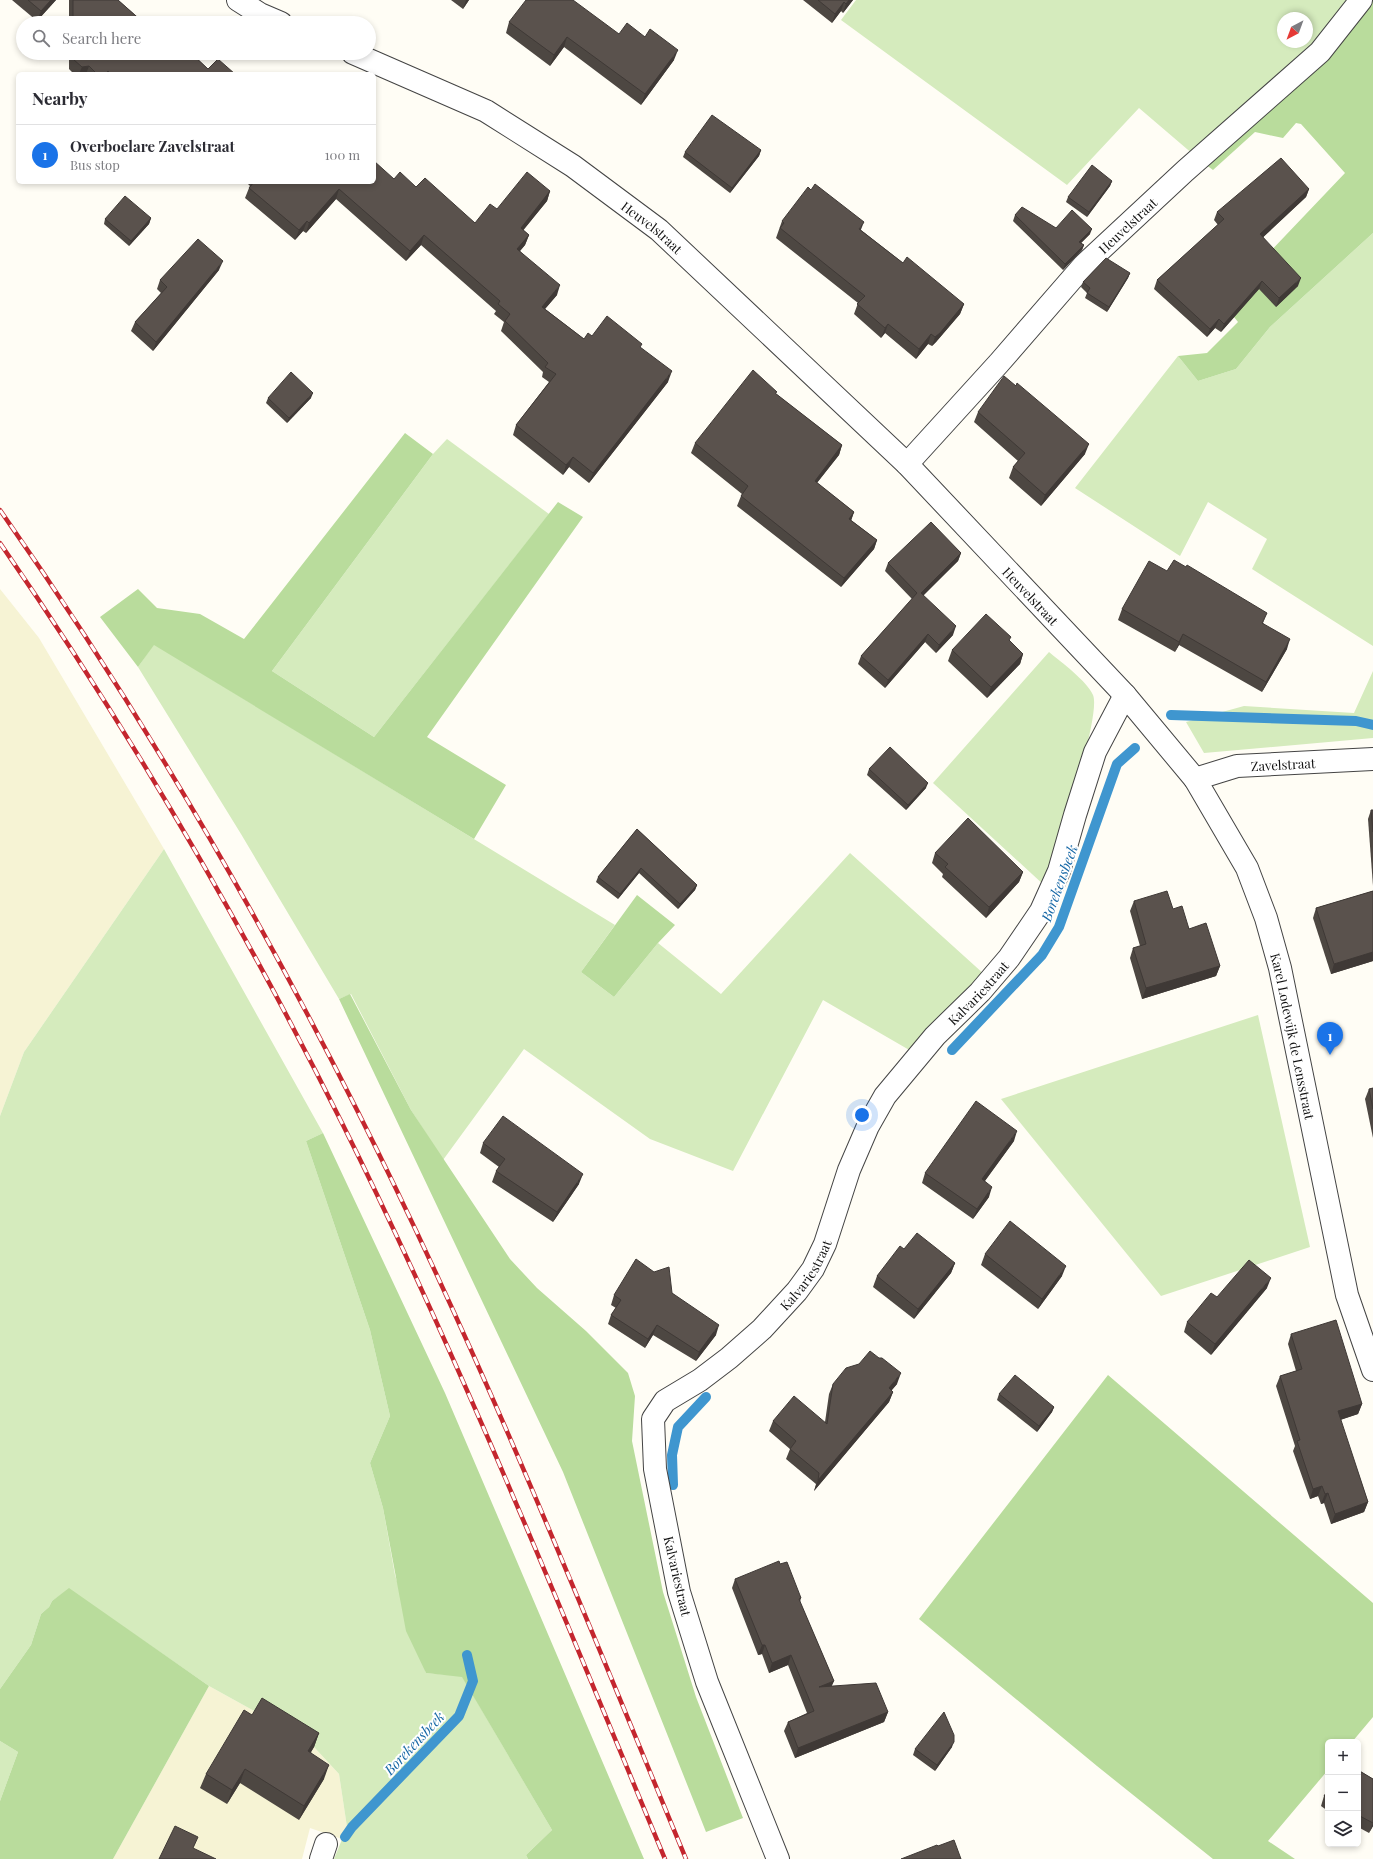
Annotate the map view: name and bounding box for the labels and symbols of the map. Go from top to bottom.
north arrow [1277,12,1313,48]
street label: Heuvelstraat [1094,193,1160,257]
street label: Heuvelstraat [618,197,687,257]
street label: Heuvelstraat [999,563,1063,629]
street label: Zavelstraat [1250,753,1316,774]
water label: Borekensbeek [1036,842,1082,925]
street label: Karel Lodewijk de Lensstraat [1268,951,1319,1121]
street label: Kalvariestraat [944,957,1012,1028]
pin: 1 [1317,1022,1343,1055]
your location [852,1105,872,1125]
street label: Kalvariestraat [776,1237,834,1313]
street label: Kalvariestraat [661,1534,696,1618]
water label: Borekensbeek [379,1707,448,1780]

